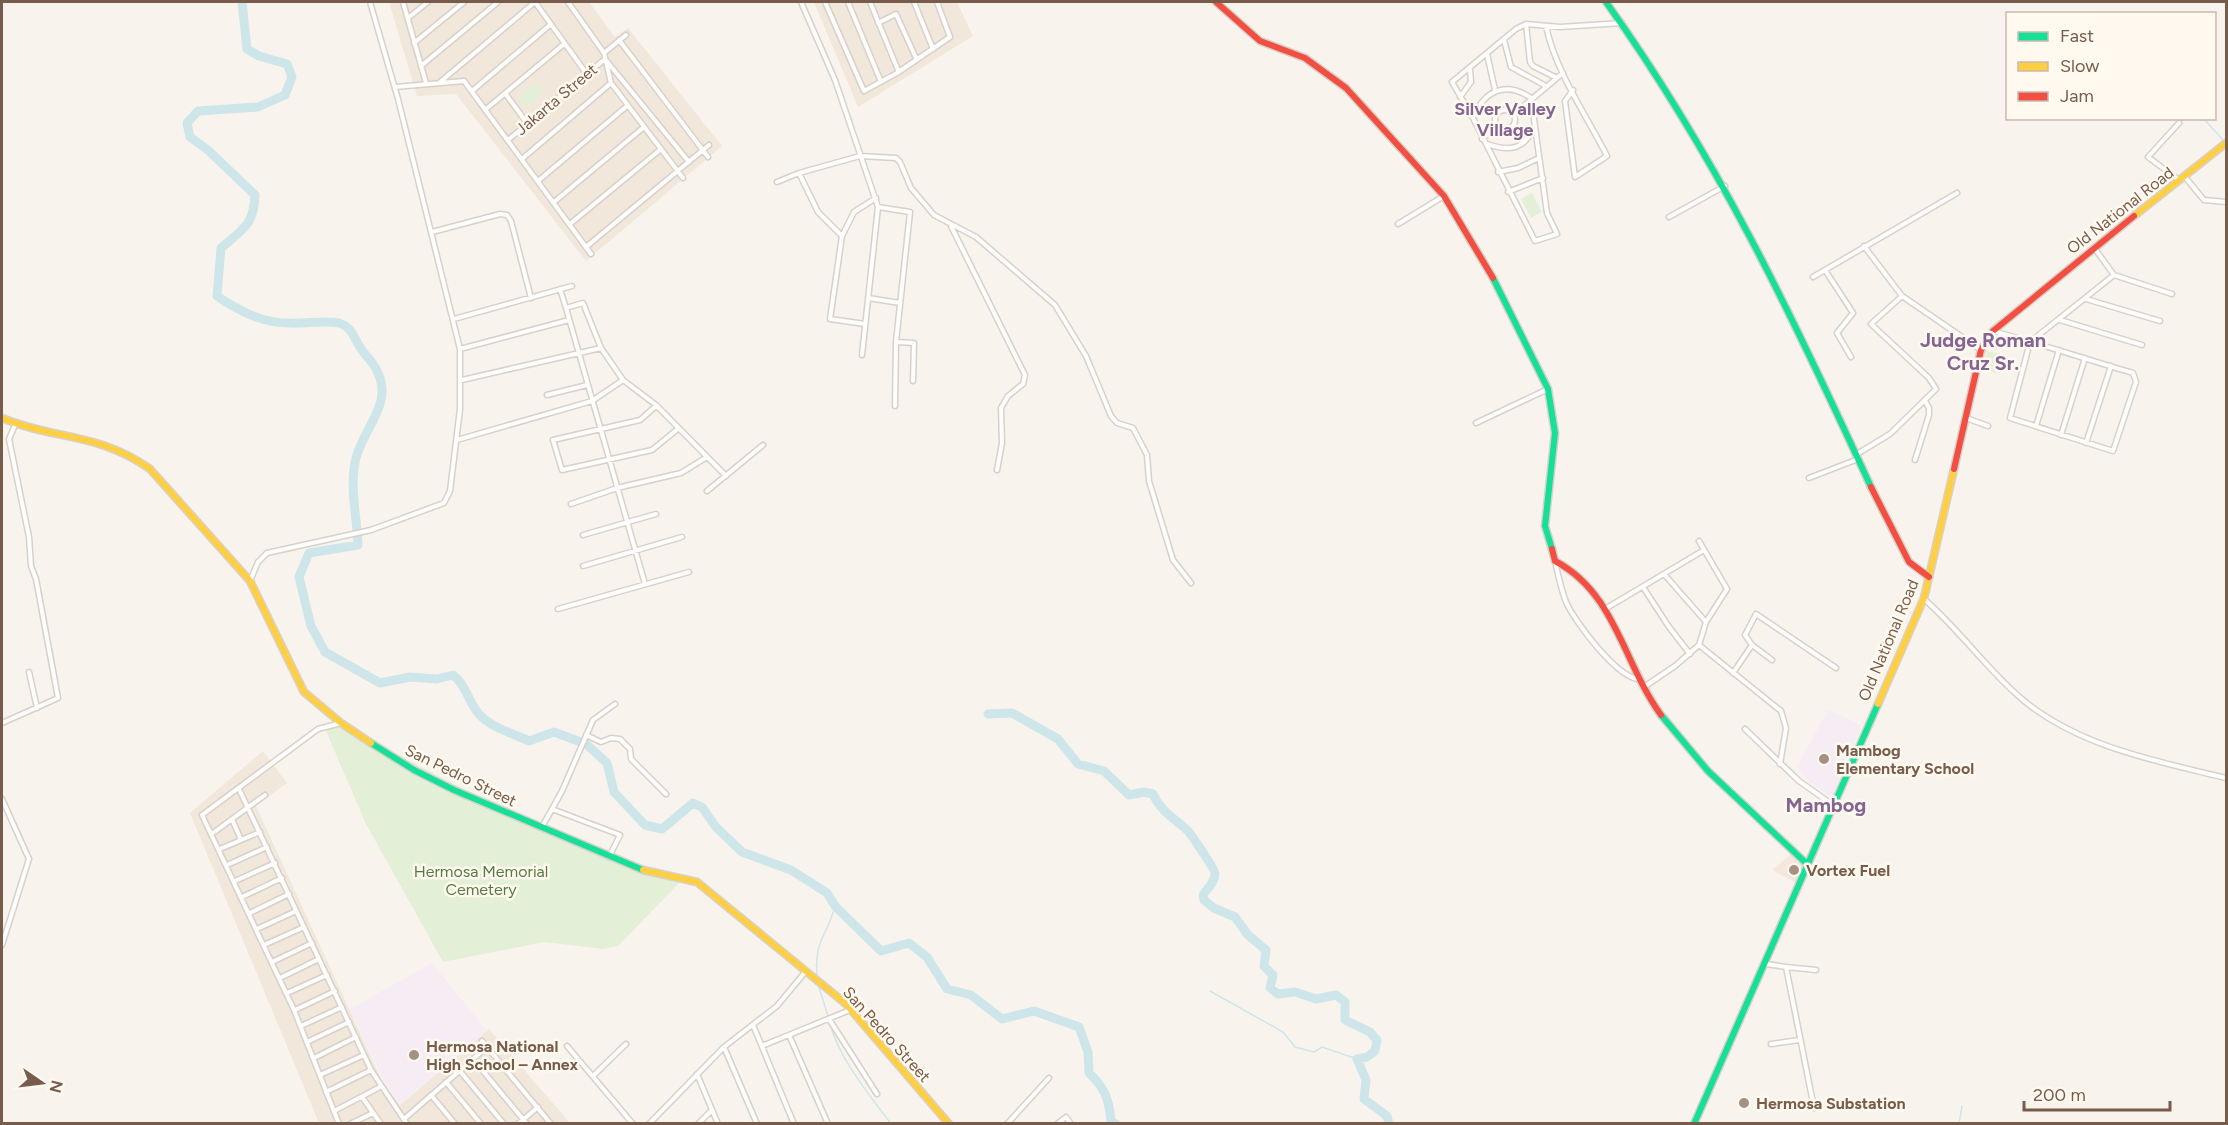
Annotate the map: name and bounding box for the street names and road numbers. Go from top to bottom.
street label: Jakarta Street [512,60,601,139]
street label: Old National Road [2063,163,2177,258]
street label: Old National Road [1854,577,1923,704]
street label: San Pedro Street [402,740,520,811]
street label: San Pedro Street [839,983,934,1086]

